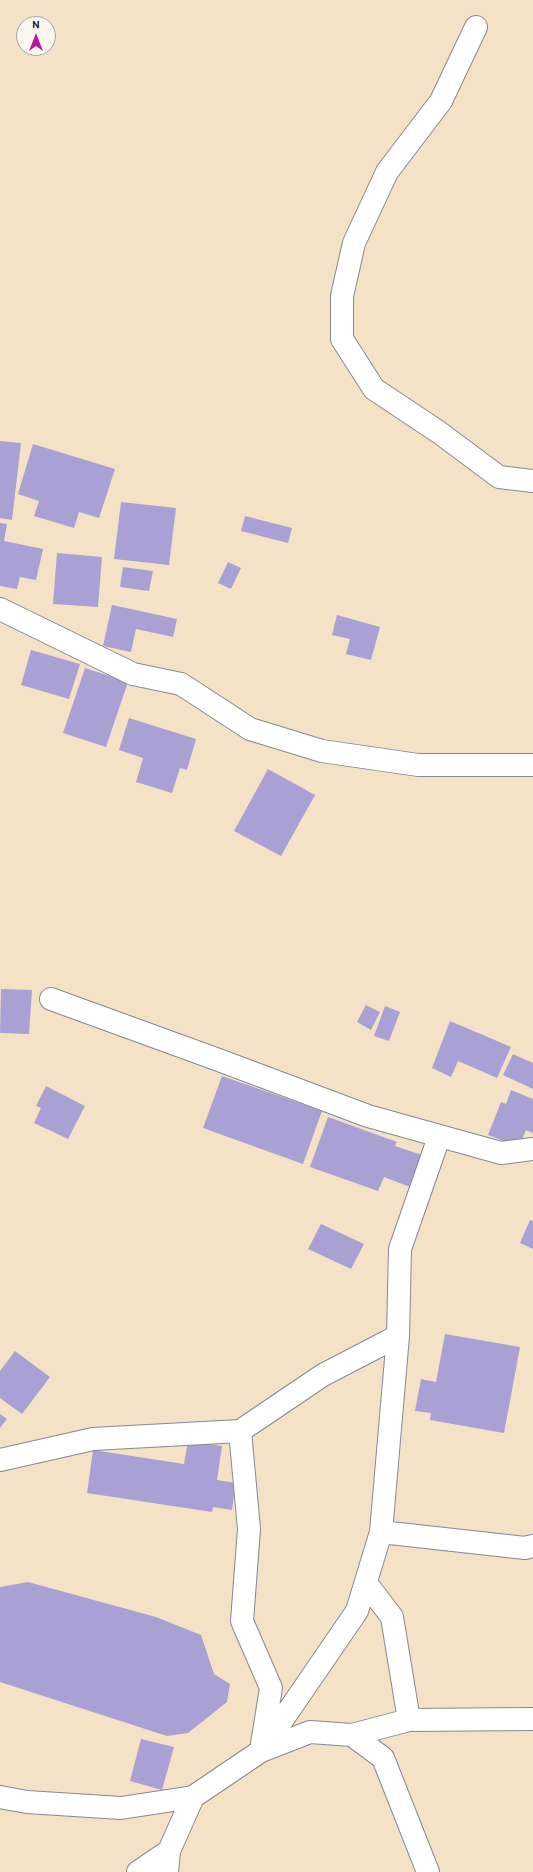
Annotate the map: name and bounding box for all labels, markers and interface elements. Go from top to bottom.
north arrow [16,16,56,56]
text: N [32,18,40,31]

